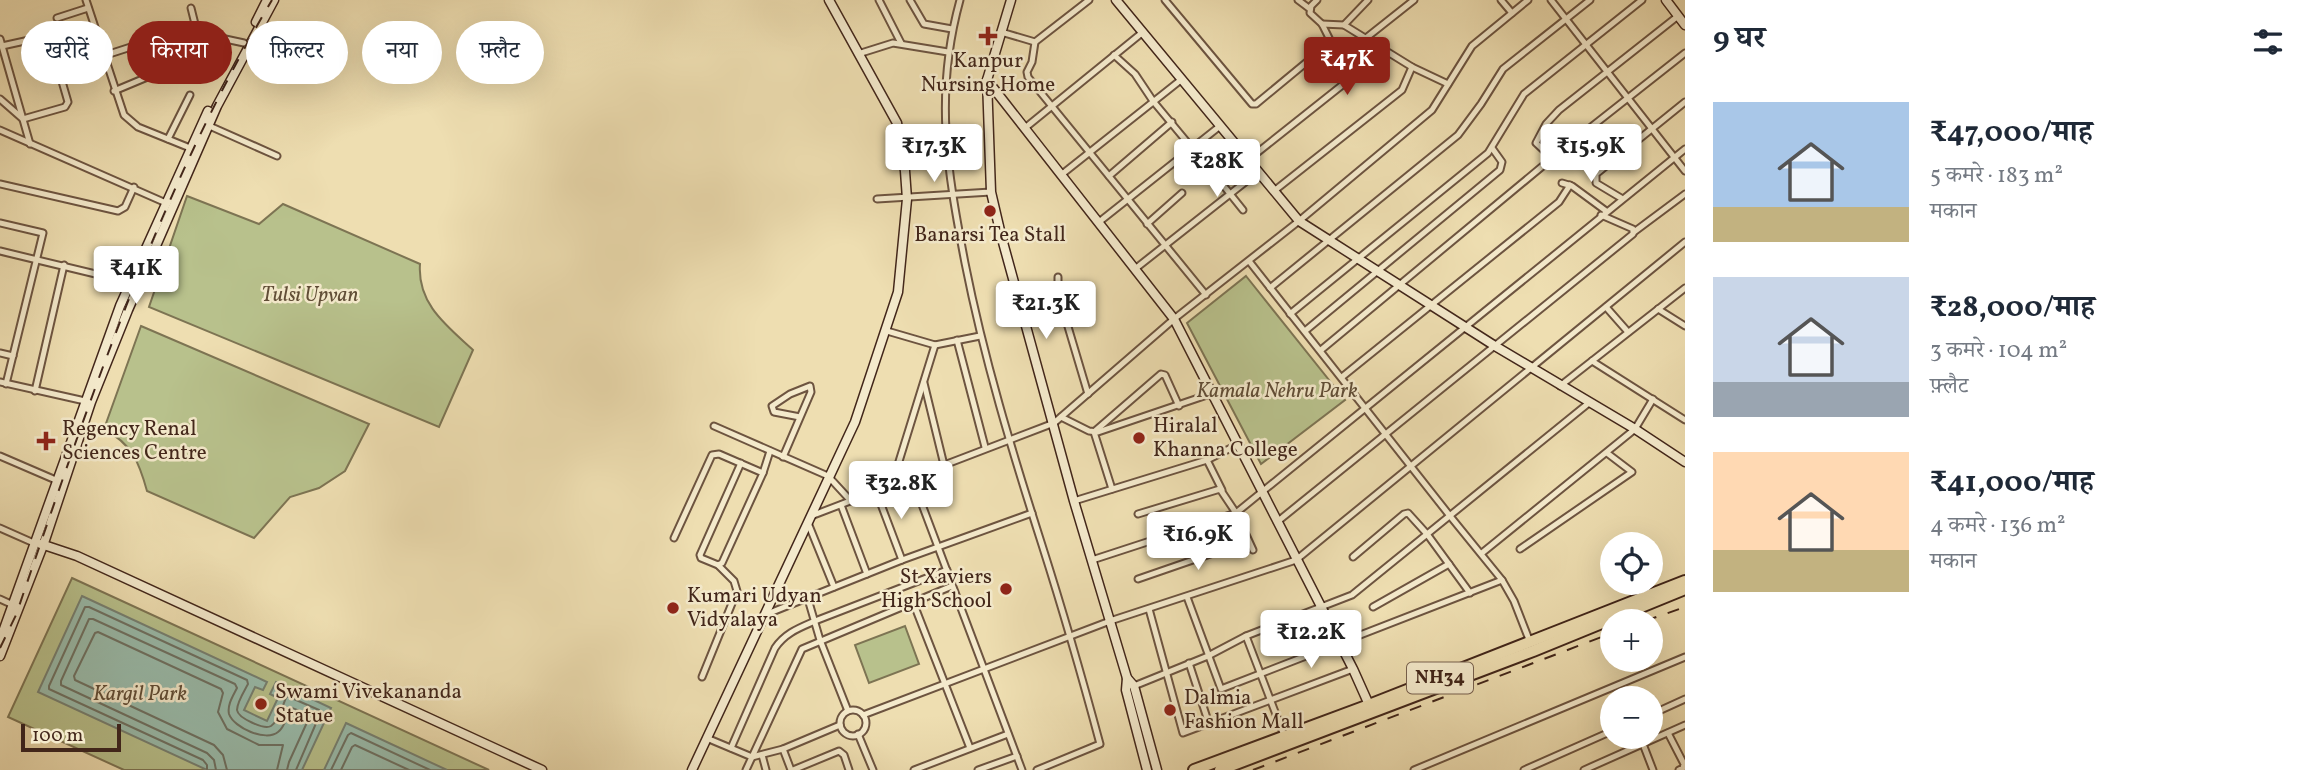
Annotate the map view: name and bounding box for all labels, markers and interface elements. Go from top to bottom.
text: 9 घर [1713,18,1765,60]
chip: खरीदें [21,21,113,84]
chip: किराया [127,21,232,84]
chip: फ़िल्टर [246,21,348,84]
chip: नया [362,21,442,84]
chip: फ़्लैट [456,21,544,84]
icon: filters [2249,23,2287,61]
marker: Kanpur Nursing Home [978,26,998,46]
pin: ₹47K [1306,38,1388,97]
text: ₹47K [1320,44,1374,76]
place label: Kanpur Nursing Home [921,47,1055,100]
text: ₹47,000/माह [1930,112,2093,154]
pin: ₹17.3K [877,124,991,184]
pin: ₹15.9K [1534,124,1648,184]
icon: home [1769,130,1853,214]
text: ₹17.3K [901,131,967,163]
text: ₹15.9K [1557,131,1625,163]
pin: ₹28K [1176,140,1258,199]
text: ₹28K [1190,146,1244,178]
text: 5 कमरे · 183 m² [1930,160,2063,192]
text: मकान [1930,196,1977,228]
marker: Banarsi Tea Stall [982,203,998,219]
place label: Banarsi Tea Stall [914,221,1066,250]
pin: ₹41K [95,246,177,306]
text: ₹41K [110,253,162,285]
park label: Tulsi Upvan [262,281,359,310]
pin: ₹21.3K [989,282,1103,341]
text: ₹28,000/माह [1930,287,2095,329]
text: ₹21.3K [1012,288,1080,320]
icon: home [1769,305,1853,389]
text: 3 कमरे · 104 m² [1930,335,2067,367]
text: फ़्लैट [1930,371,1968,403]
park label: Kamala Nehru Park [1196,377,1358,406]
place label: Hiralal Khanna College [1153,412,1298,465]
place label: Regency Renal Sciences Centre [62,415,207,468]
marker: Hiralal Khanna College [1131,430,1147,446]
marker: Regency Renal Sciences Centre [36,431,56,451]
pin: ₹32.8K [844,462,958,521]
text: ₹41,000/माह [1930,462,2094,504]
text: ₹32.8K [865,468,937,500]
icon: home [1769,480,1853,564]
text: 4 कमरे · 136 m² [1930,510,2066,542]
pin: ₹16.9K [1141,512,1255,572]
text: ₹16.9K [1163,519,1233,551]
map controls [1600,532,1663,749]
button: locate [1600,532,1663,595]
text: मकान [1930,546,1977,578]
place label: St Xaviers High School [881,563,992,616]
marker: St Xaviers High School [998,581,1014,597]
place label: Kumari Udyan Vidyalaya [687,582,822,635]
marker: Kumari Udyan Vidyalaya [665,600,681,616]
button: + [1600,609,1663,672]
pin: ₹12.2K [1254,610,1368,670]
text: ₹12.2K [1276,617,1346,649]
road number: NH34 [1407,663,1473,694]
place label: Swami Vivekananda Statue [275,678,462,731]
park label: Kargil Park [93,680,187,709]
place label: Dalmia Fashion Mall [1184,684,1304,737]
button: − [1600,686,1663,749]
marker: Swami Vivekananda Statue [253,696,269,712]
marker: Dalmia Fashion Mall [1162,702,1178,718]
scale bar [21,721,121,753]
text: 100 m [32,723,83,749]

